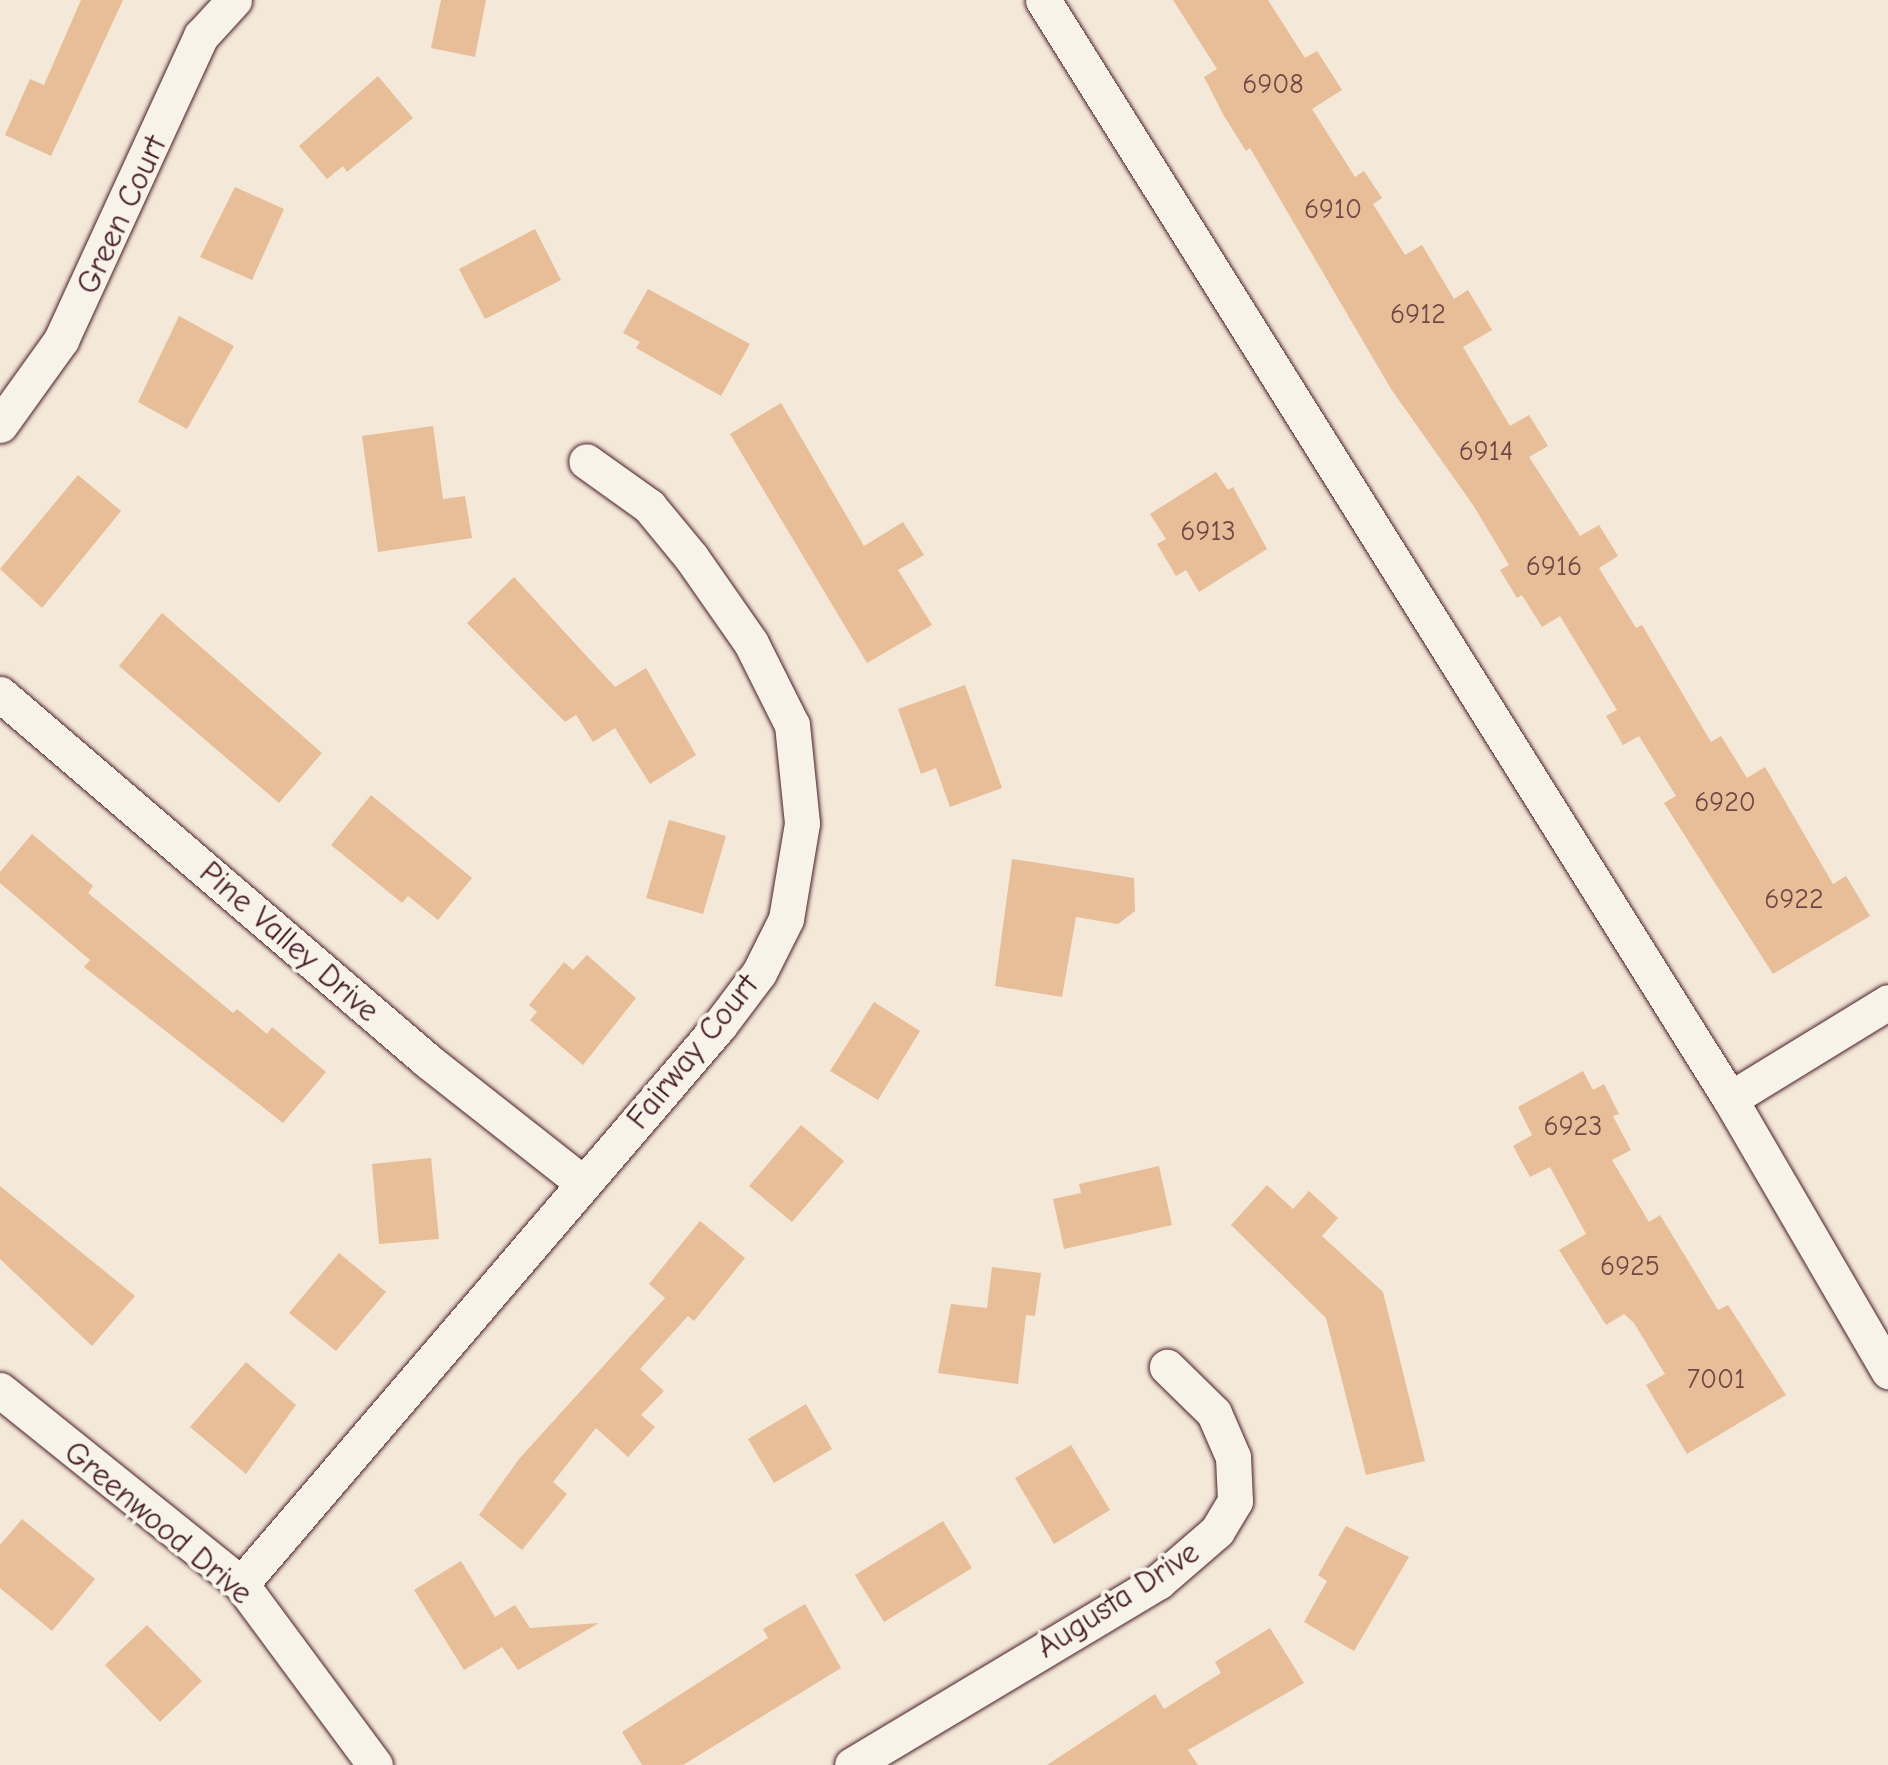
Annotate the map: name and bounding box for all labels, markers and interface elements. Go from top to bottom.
house number: 6908 [1242,67,1304,101]
street label: Green Court [69,130,175,300]
house number: 6910 [1304,192,1362,226]
house number: 6912 [1390,297,1446,331]
house number: 6914 [1459,434,1513,468]
house number: 6913 [1180,514,1236,548]
house number: 6916 [1526,549,1582,583]
house number: 6920 [1694,785,1756,819]
street label: Pine Valley Drive [191,854,387,1030]
house number: 6922 [1764,882,1824,916]
street label: Fairway Court [619,967,767,1137]
house number: 6923 [1544,1109,1602,1143]
house number: 6925 [1600,1249,1660,1283]
house number: 7001 [1687,1362,1745,1396]
street label: Greenwood Drive [56,1433,260,1613]
street label: Augusta Drive [1030,1533,1206,1667]

